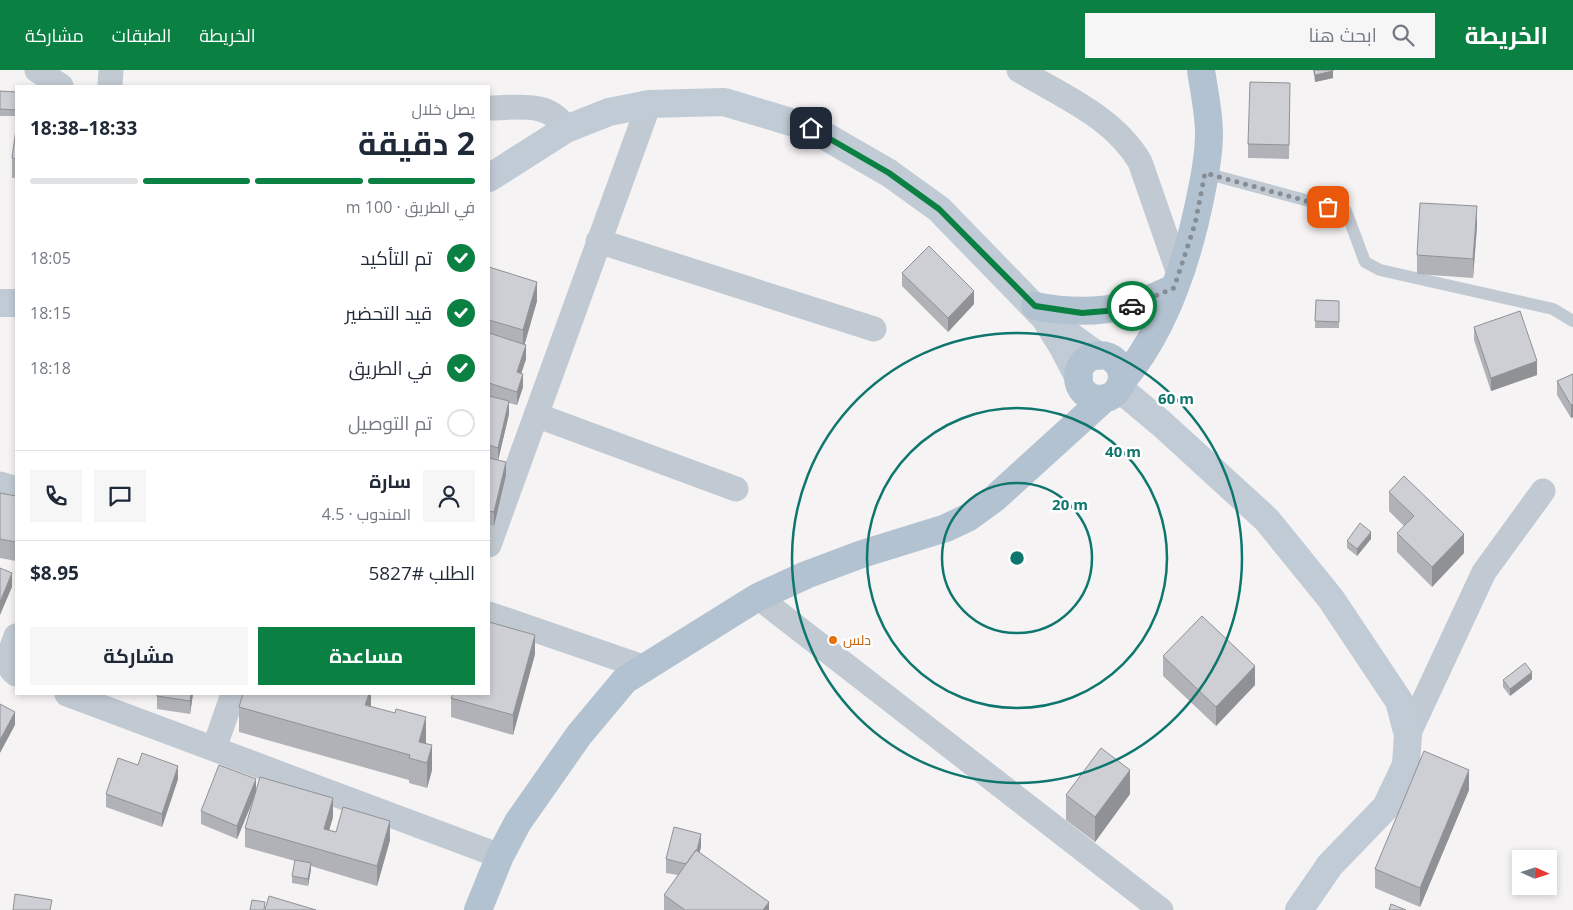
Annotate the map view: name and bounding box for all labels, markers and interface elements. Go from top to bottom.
search box [1085,13,1435,58]
text: الخريطة [1465,18,1548,51]
icon: search [1389,21,1417,49]
text: ابحث هنا [1308,22,1377,48]
text: مشاركة [25,23,84,47]
text: الطبقات [112,23,171,47]
text: الخريطة [199,23,256,47]
text: يصل خلال [411,98,475,120]
pin [790,107,832,149]
icon: home [797,114,825,142]
text: 18:33–18:38 [30,115,137,141]
text: 2 دقيقة [358,121,475,164]
pin [1307,186,1349,228]
icon: bag [1314,193,1342,221]
text: في الطريق · 100 m [346,196,475,218]
icon: check [447,244,475,272]
text: تم التأكيد [360,245,432,271]
text: 18:05 [30,247,71,269]
courier [1107,281,1157,331]
icon: car [1118,292,1146,320]
icon: check [447,299,475,327]
text: قيد التحضير [345,300,432,326]
text: 18:15 [30,302,71,324]
icon: check [447,354,475,382]
text: في الطريق [349,355,432,381]
text: 18:18 [30,357,71,379]
text: 60 m [1158,388,1194,408]
text: تم التوصيل [348,410,432,436]
text: 40 m [1105,441,1141,461]
text: سارة [369,468,411,494]
button: phone [30,470,82,522]
button: chat [94,470,146,522]
button: person [423,470,475,522]
text: 20 m [1052,494,1088,514]
text: المندوب · 4.5 [322,503,411,525]
centre of rings [1008,549,1026,567]
text: $8.95 [30,560,79,586]
text: الطلب #5827 [368,560,475,586]
button: مشاركة [30,627,248,685]
button: مساعدة [258,627,475,685]
place label: دلس [843,630,871,649]
marker: دلس [827,634,839,646]
north arrow [1512,850,1558,895]
map controls [1512,850,1557,895]

